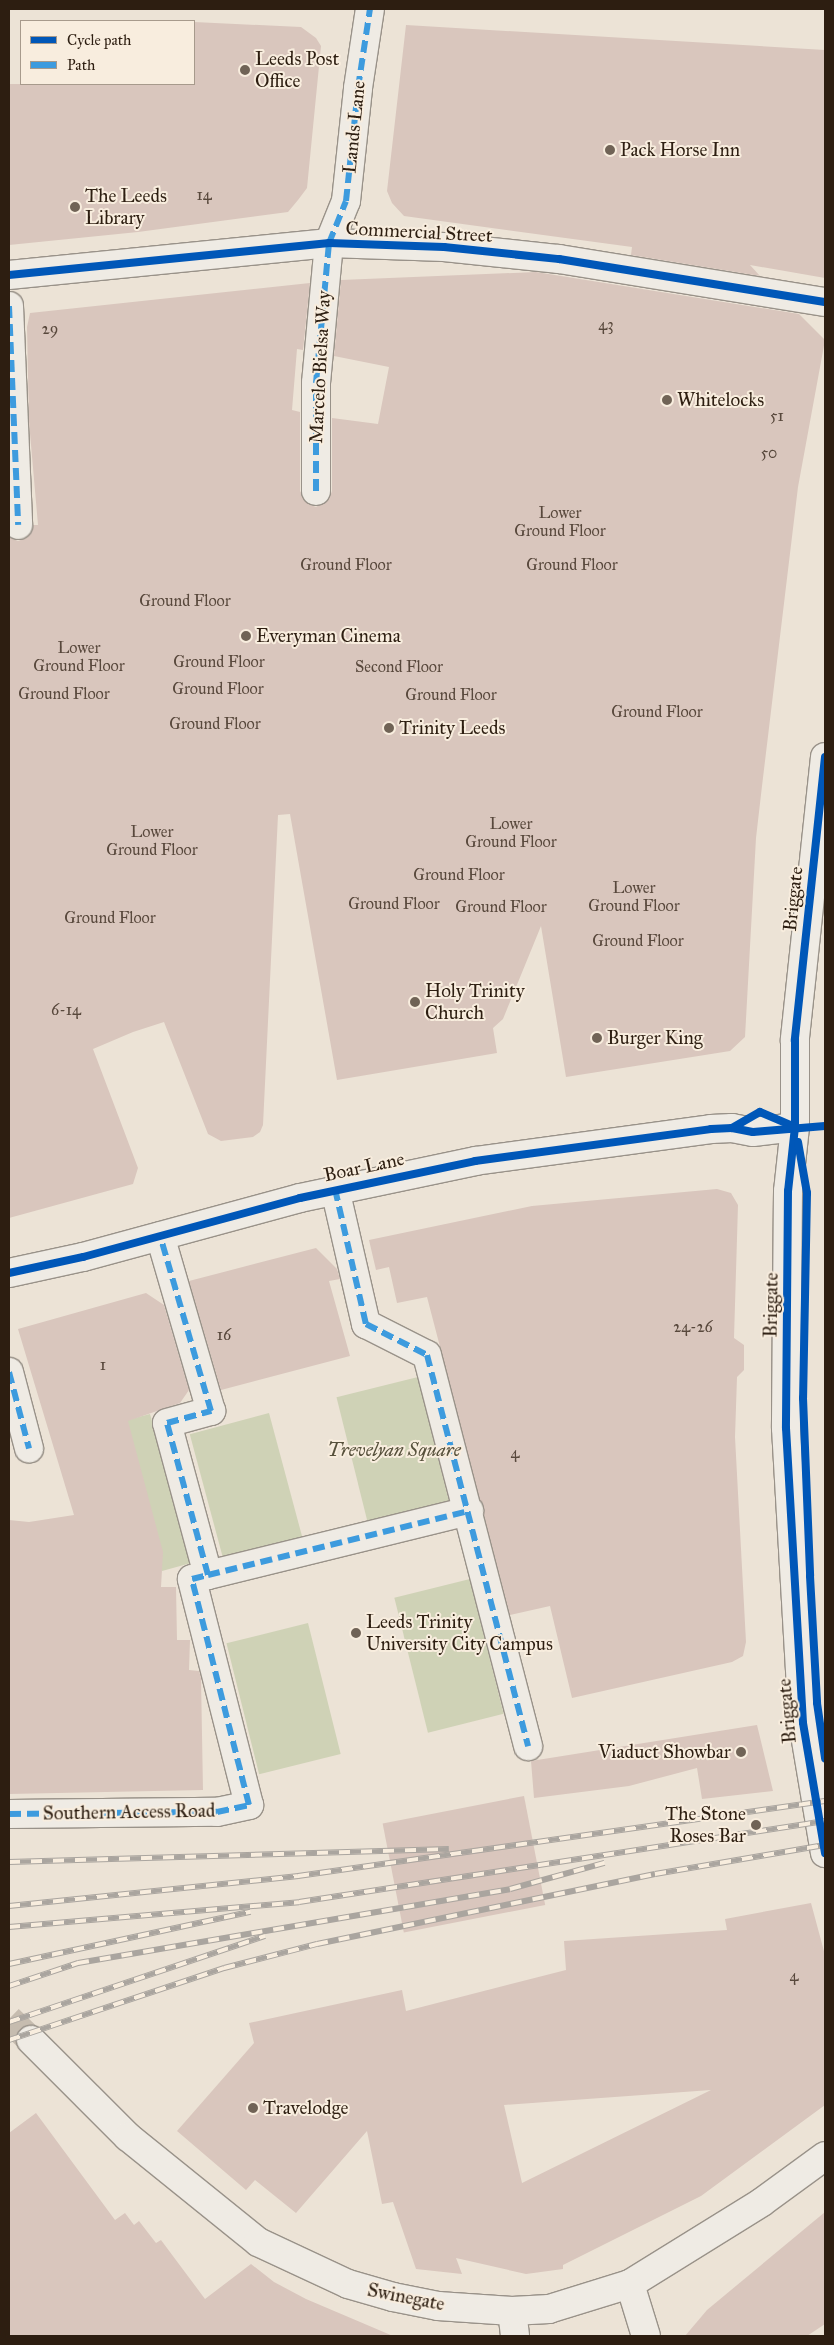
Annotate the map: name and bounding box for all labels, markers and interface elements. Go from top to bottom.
legend [20,20,195,85]
text: Cycle path [67,31,131,49]
place label: Leeds Post Office [255,48,339,92]
text: Path [67,56,95,74]
marker: Leeds Post Office [239,64,251,76]
street label: Lands Lane [338,79,370,175]
place label: Pack Horse Inn [620,139,740,161]
marker: Pack Horse Inn [604,144,616,156]
place label: The Leeds Library [85,185,167,229]
house number: 14 [196,185,212,205]
marker: The Leeds Library [69,201,81,213]
street label: Commercial Street [345,217,493,247]
street label: Marcelo Bielsa Way [305,290,335,444]
house number: 43 [598,315,614,335]
house number: 29 [42,319,58,339]
place label: Whitelocks [677,389,764,411]
marker: Whitelocks [661,394,673,406]
house number: 51 [770,406,784,426]
house number: 50 [761,443,777,463]
house number: Lower Ground Floor [514,503,606,541]
house number: Ground Floor [300,555,392,575]
house number: Ground Floor [526,555,618,575]
house number: Ground Floor [139,591,231,611]
place label: Everyman Cinema [256,625,401,647]
marker: Everyman Cinema [240,630,252,642]
house number: Lower Ground Floor [33,638,125,676]
house number: Ground Floor [173,652,265,672]
house number: Second Floor [355,657,443,677]
house number: Ground Floor [172,679,264,699]
house number: Ground Floor [18,684,110,704]
house number: Ground Floor [405,685,497,705]
house number: Ground Floor [611,702,703,722]
house number: Ground Floor [169,714,261,734]
place label: Trinity Leeds [399,717,505,739]
marker: Trinity Leeds [383,722,395,734]
house number: Lower Ground Floor [465,814,557,852]
house number: Lower Ground Floor [106,822,198,860]
house number: Ground Floor [413,865,505,885]
street label: Briggate [778,865,808,933]
house number: Lower Ground Floor [588,878,680,916]
house number: Ground Floor [348,894,440,914]
house number: Ground Floor [455,897,547,917]
house number: Ground Floor [64,908,156,928]
house number: Ground Floor [592,931,684,951]
place label: Holy Trinity Church [425,980,525,1024]
marker: Holy Trinity Church [409,996,421,1008]
house number: 6-14 [51,1000,81,1020]
place label: Burger King [607,1027,703,1049]
marker: Burger King [591,1032,603,1044]
street label: Boar Lane [322,1147,406,1187]
street label: Briggate [759,1272,783,1338]
house number: 24-26 [673,1317,713,1337]
house number: 16 [217,1325,231,1345]
house number: 1 [100,1355,106,1375]
park label: Trevelyan Square [327,1439,461,1461]
house number: 4 [511,1443,519,1463]
place label: Leeds Trinity University City Campus [366,1611,553,1655]
marker: Leeds Trinity University City Campus [350,1627,362,1639]
street label: Briggate [773,1678,801,1744]
place label: Viaduct Showbar [598,1741,731,1763]
marker: Viaduct Showbar [735,1746,747,1758]
street label: Southern Access Road [43,1799,215,1825]
place label: The Stone Roses Bar [665,1803,746,1847]
marker: The Stone Roses Bar [750,1819,762,1831]
house number: 4 [790,1966,798,1986]
place label: Travelodge [263,2097,348,2119]
marker: Travelodge [247,2102,259,2114]
street label: Swinegate [365,2278,447,2316]

